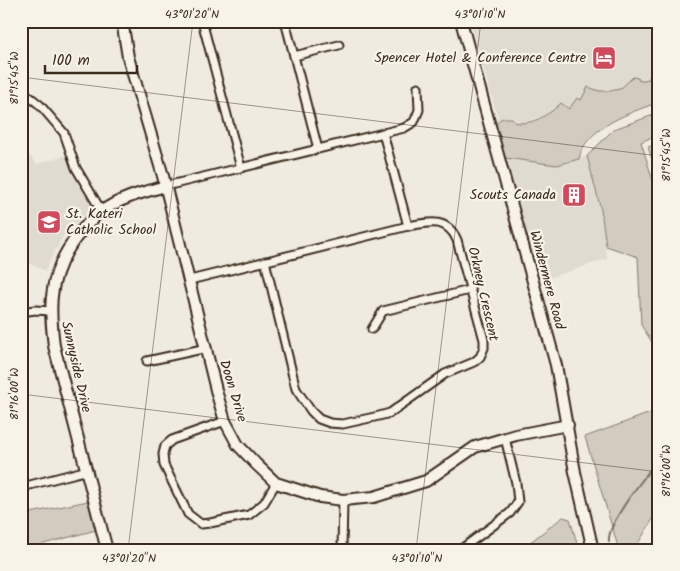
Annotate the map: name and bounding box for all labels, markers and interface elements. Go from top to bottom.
text: 43°01'20"N [165,5,219,24]
text: 43°01'10"N [455,5,505,24]
scale bar [45,42,138,74]
hotel icon: Spencer Hotel & Conference Centre [591,45,617,71]
place label: Spencer Hotel & Conference Centre [375,47,587,69]
text: 100 m [52,49,90,73]
text: 81°15'45"W [5,51,24,105]
text: 81°15'45"W [657,128,676,182]
building icon: Scouts Canada [561,182,587,208]
place label: Scouts Canada [470,184,556,206]
place label: St. Kateri Catholic School [66,203,157,241]
school or university icon: St. Kateri Catholic School [36,209,62,235]
street label: Windermere Road [523,228,571,333]
street label: Orkney Crescent [461,245,505,344]
street label: Sunnyside Drive [55,319,97,415]
street label: Doon Drive [213,357,253,425]
text: 81°16'00"W [5,368,24,420]
text: 81°16'00"W [657,445,676,497]
text: 43°01'20"N [102,549,156,568]
text: 43°01'10"N [392,549,442,568]

